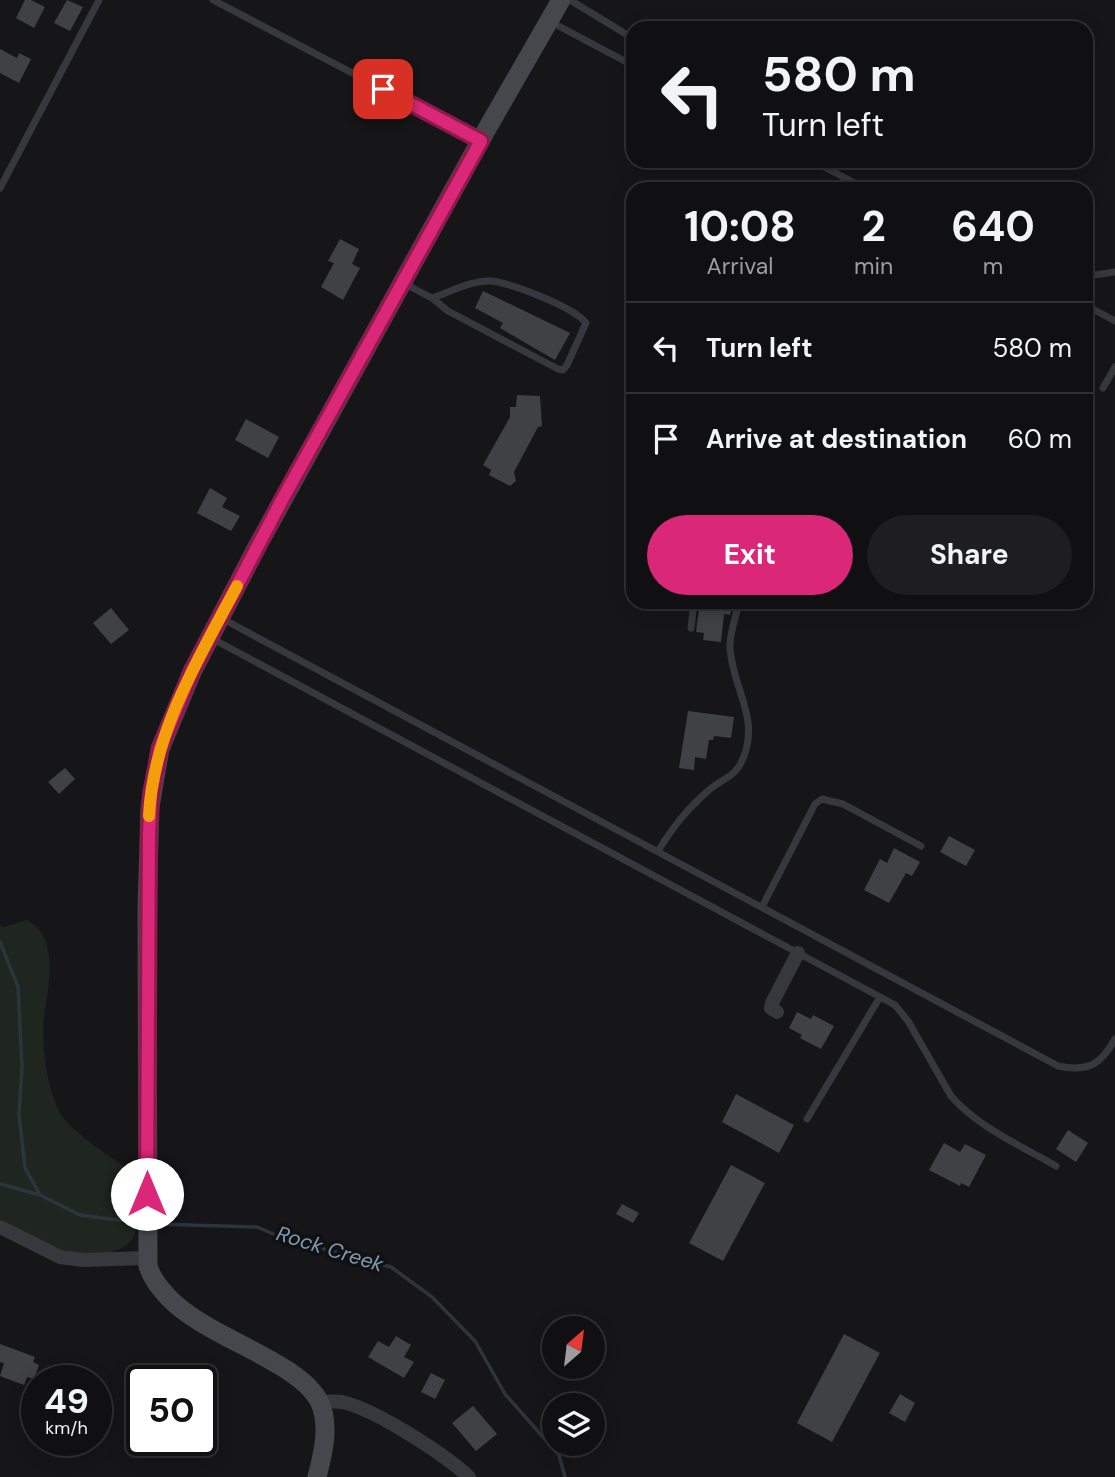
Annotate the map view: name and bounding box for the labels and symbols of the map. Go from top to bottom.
pin [353,59,413,119]
position arrow [110,1157,184,1231]
water label: Rock Creek [273,1219,387,1279]
north arrow [542,1316,606,1379]
speed limit sign: 50 [126,1365,217,1456]

